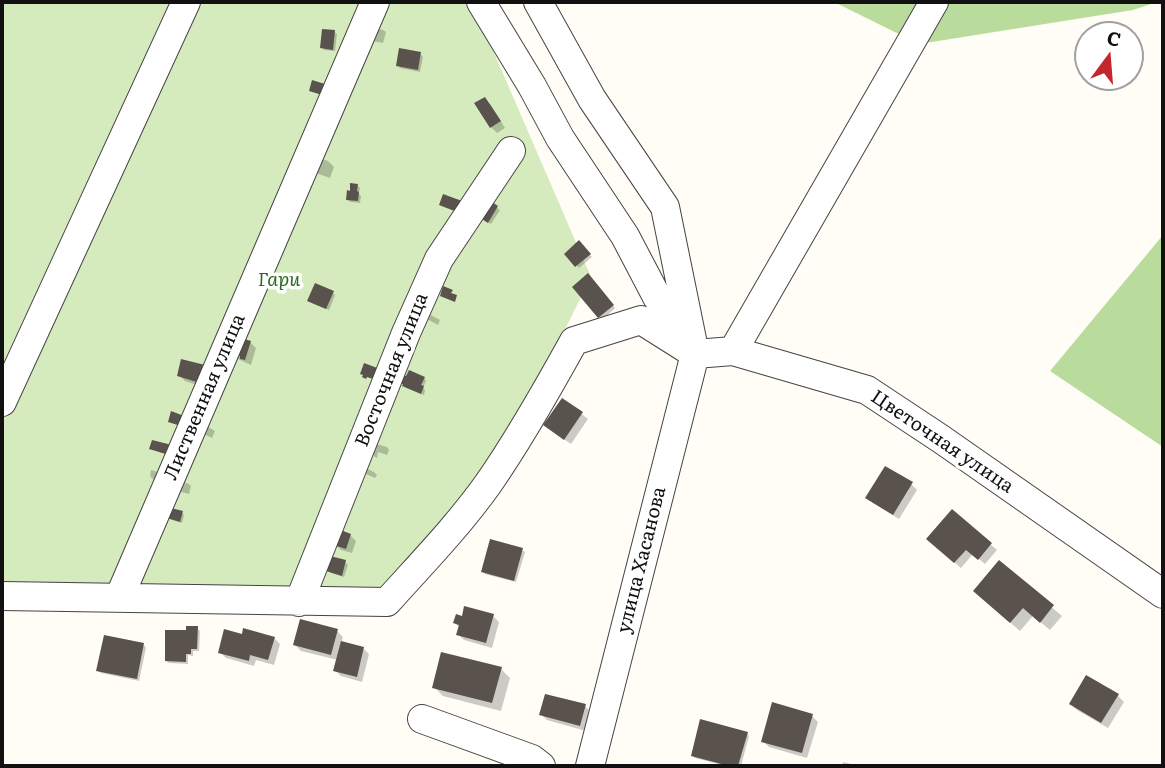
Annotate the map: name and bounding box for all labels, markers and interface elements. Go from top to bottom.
north arrow [1074,21,1144,91]
text: С [1104,22,1125,53]
park label: Гари [258,269,300,291]
street label: Восточная улица [351,290,433,450]
street label: Лиственная улица [160,311,250,483]
street label: Цветочная улица [866,386,1018,498]
street label: улица Хасанова [613,484,671,636]

